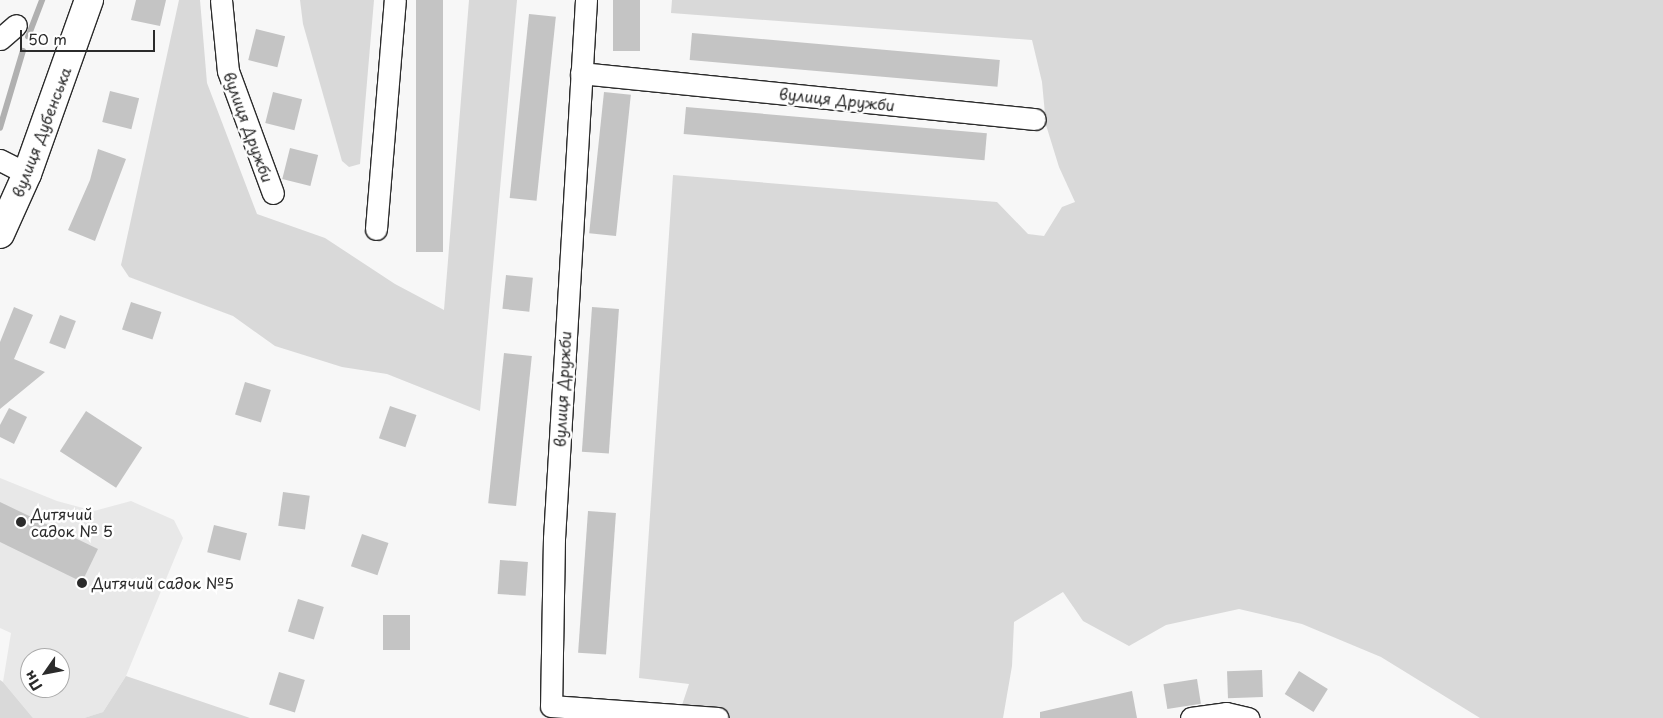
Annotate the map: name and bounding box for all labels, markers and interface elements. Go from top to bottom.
scale bar [22,20,158,52]
text: 50 m [28,27,67,50]
street label: вулиця Дубенська [8,65,74,199]
street label: вулиця Дружби [221,69,277,185]
street label: вулиця Дружби [778,84,896,114]
street label: вулиця Дружби [550,330,574,448]
place label: Дитячий садок № 5 [31,504,112,539]
marker: Дитячий садок № 5 [15,516,27,528]
place label: Дитячий садок №5 [92,574,235,592]
marker: Дитячий садок №5 [76,577,88,589]
north arrow [20,648,70,698]
text: Пн [19,667,47,695]

